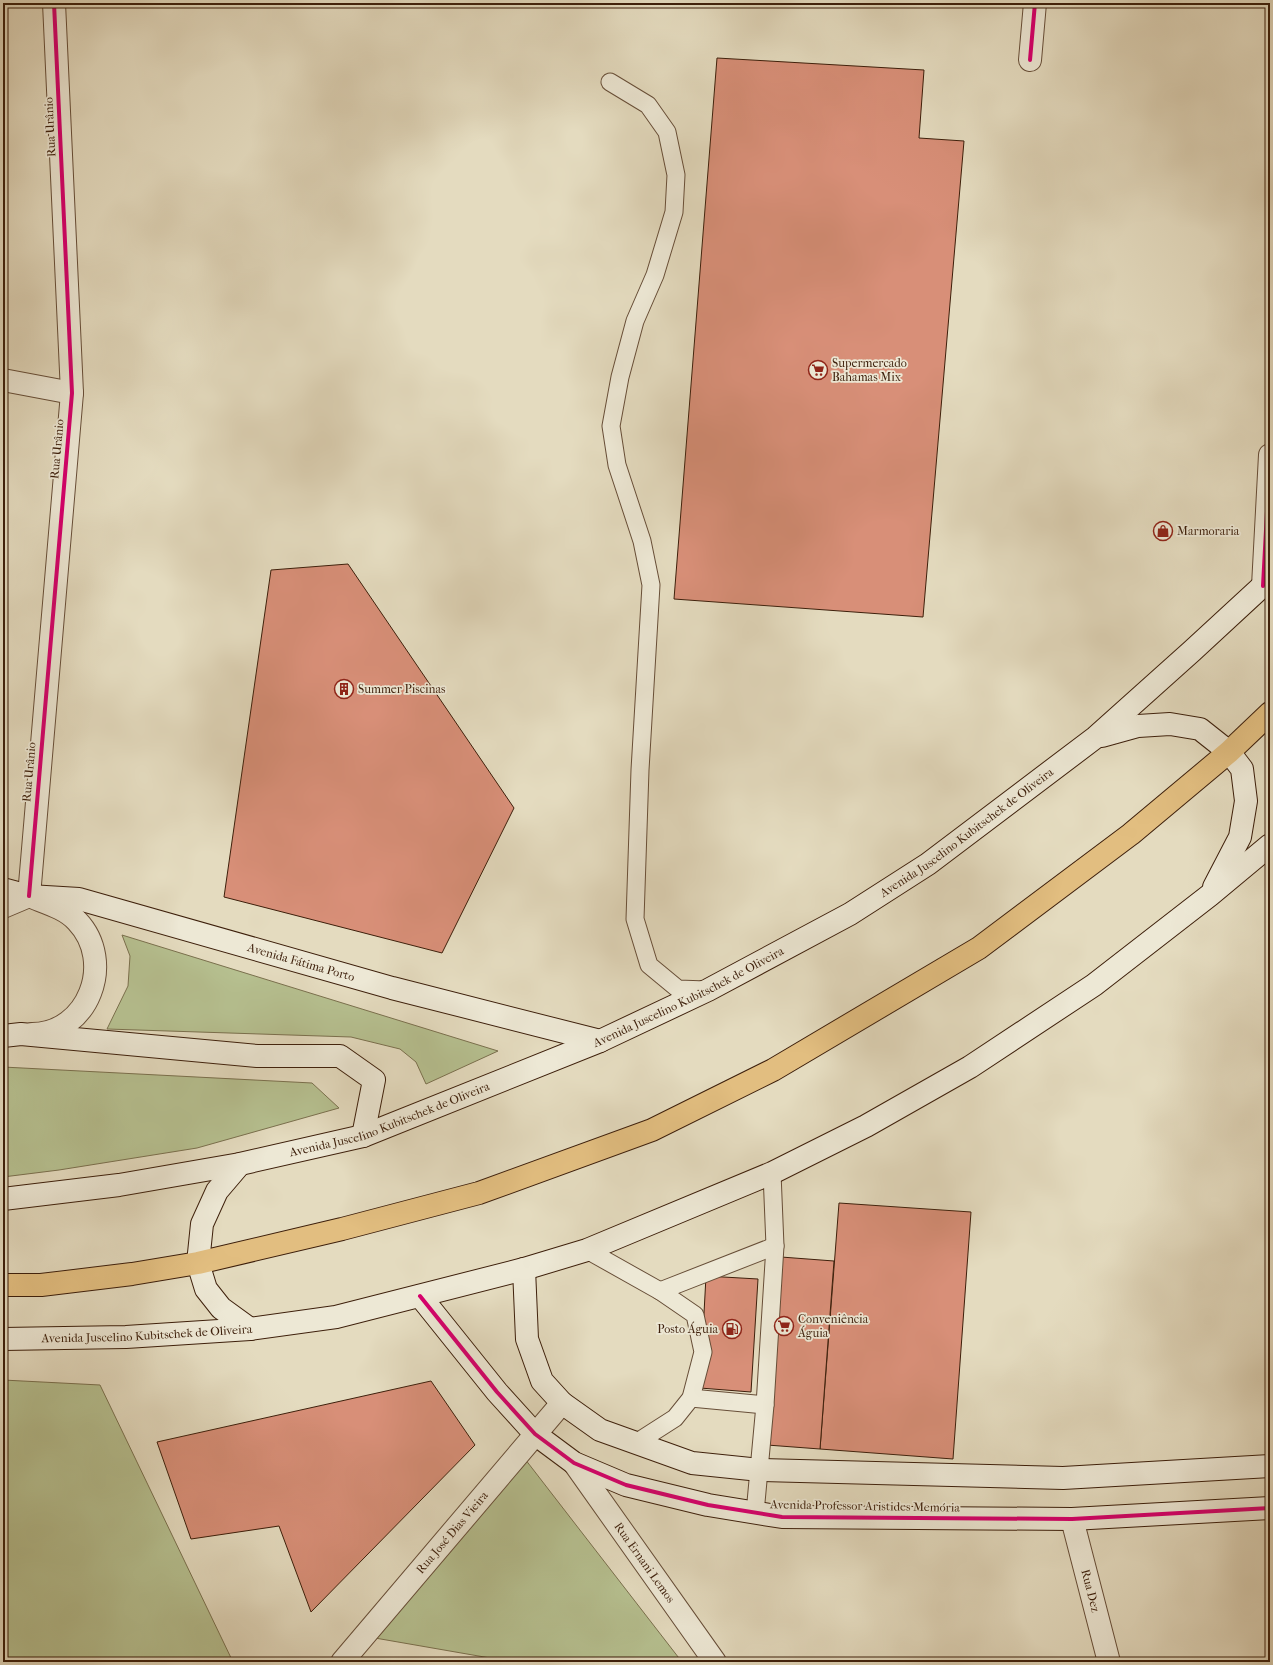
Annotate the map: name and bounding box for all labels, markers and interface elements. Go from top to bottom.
street label: Rua Urânio [41,97,59,157]
place label: Supermercado Bahamas Mix [832,356,907,384]
supermarket icon: Supermercado Bahamas Mix [807,359,829,381]
street label: Rua Urânio [47,419,67,479]
shop icon: Marmoraria [1152,520,1174,542]
place label: Marmoraria [1177,524,1240,538]
building icon: Summer Piscinas [333,678,355,700]
place label: Summer Piscinas [358,682,446,696]
street label: Rua Urânio [19,742,39,802]
street label: Avenida Juscelino Kubitschek de Oliveira [876,765,1056,901]
street label: Avenida Fátima Porto [245,940,356,984]
street label: Avenida Juscelino Kubitschek de Oliveira [590,944,787,1050]
street label: Avenida Juscelino Kubitschek de Oliveira [287,1079,492,1160]
place label: Conveniência Águia [797,1312,869,1340]
supermarket icon: Conveniência Águia [773,1315,795,1337]
fuel station icon: Posto Águia [721,1318,743,1340]
place label: Posto Águia [657,1321,718,1336]
street label: Avenida Juscelino Kubitschek de Oliveira [40,1322,253,1345]
street label: Rua José Dias Vieira [413,1488,491,1576]
street label: Avenida Professor Aristides Memória [769,1497,960,1515]
street label: Rua Ernani Lemos [611,1520,678,1606]
street label: Rua Dez [1078,1568,1103,1614]

